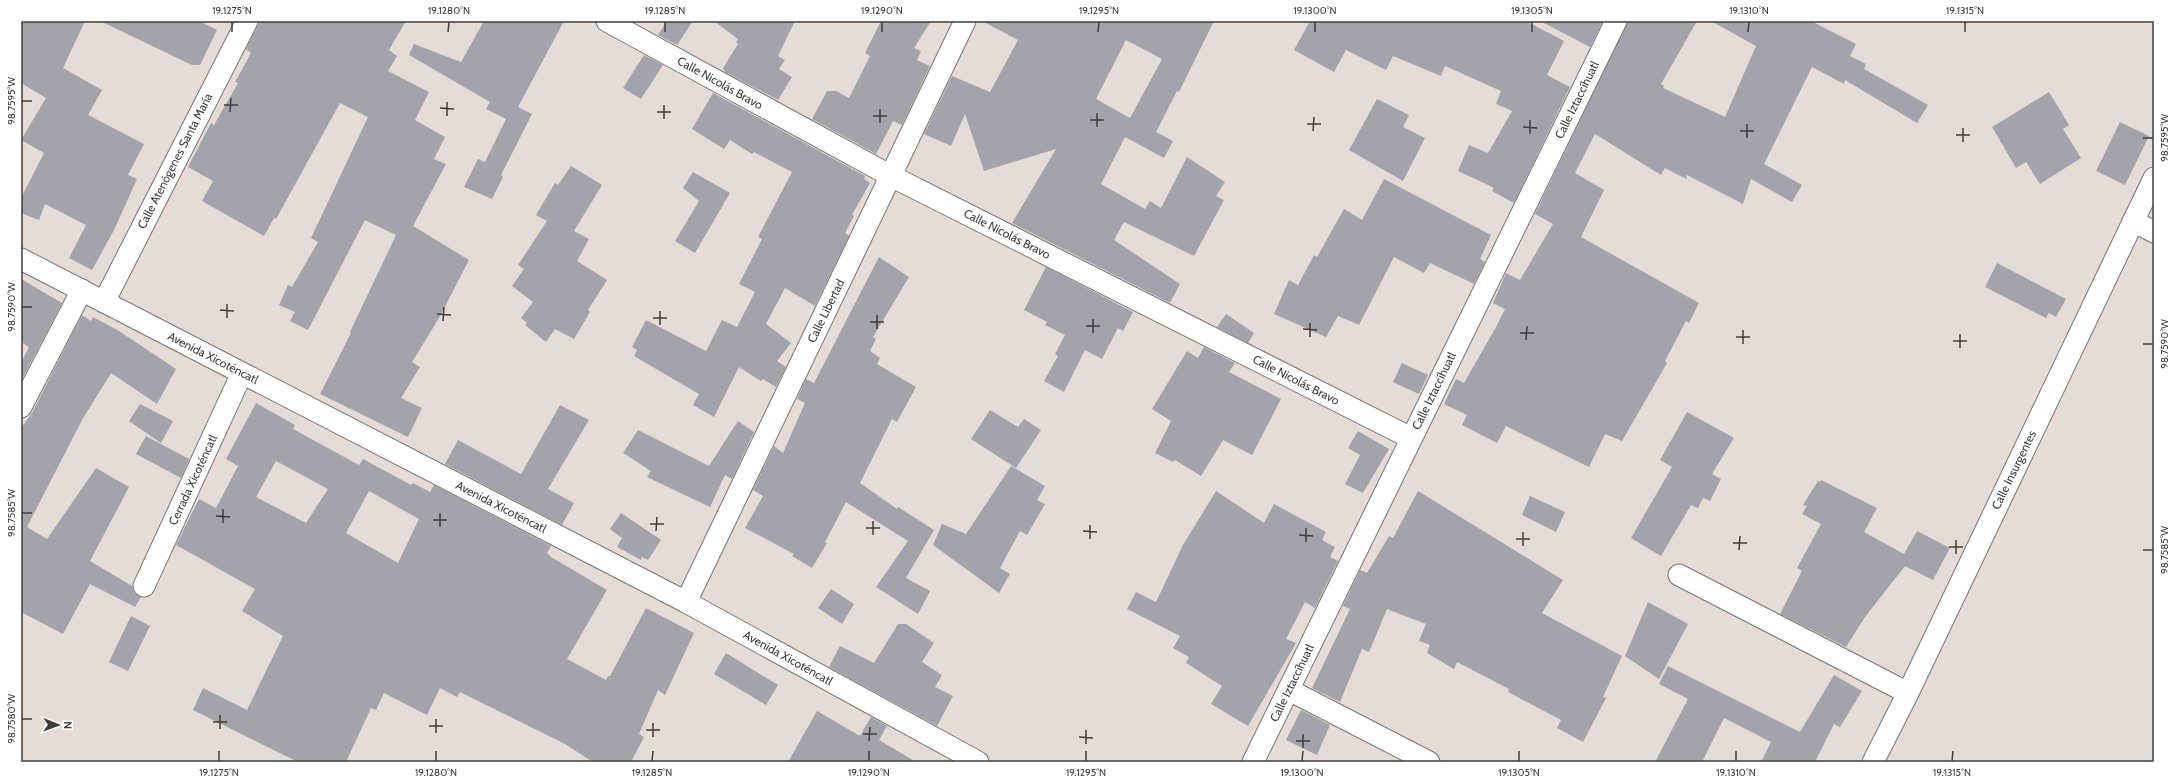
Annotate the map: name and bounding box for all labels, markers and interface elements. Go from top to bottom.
text: 19.1275°N [212,4,252,17]
text: 19.1280°N [428,4,470,17]
text: 19.1285°N [645,4,685,17]
text: 19.1290°N [861,4,903,17]
text: 19.1295°N [1079,4,1119,17]
text: 19.1300°N [1293,4,1337,17]
text: 19.1305°N [1511,4,1553,17]
text: 19.1310°N [1729,4,1769,17]
text: 19.1315°N [1946,4,1984,17]
street label: Calle Nicolás Bravo [675,53,766,112]
street label: Calle Iztaccíhuatl [1551,58,1602,141]
text: 98.7595°W [5,77,18,125]
street label: Calle Atenógenes Santa María [134,90,215,231]
text: 98.7595°W [2158,114,2171,162]
street label: Calle Nicolás Bravo [961,205,1054,262]
street label: Calle Libertad [804,276,847,345]
text: 98.7590°W [5,282,18,332]
text: 98.7590°W [2158,319,2171,369]
street label: Avenida Xicoténcatl [165,328,261,387]
street label: Calle Iztaccíhuatl [1408,349,1459,432]
street label: Calle Nicolás Bravo [1250,351,1343,408]
street label: Calle Insurgentes [1988,428,2039,512]
street label: Cerrada Xicoténcatl [165,432,220,528]
street label: Avenida Xicoténcatl [453,477,549,536]
text: 98.7585°W [5,488,18,537]
text: 98.7585°W [2158,525,2171,574]
street label: Avenida Xicoténcatl [741,627,836,688]
street label: Calle Iztaccíhuatl [1266,641,1317,724]
text: 98.7580°W [5,694,18,744]
north arrow [38,705,78,745]
text: N [61,721,75,729]
text: 19.1275°N [199,766,239,779]
text: 19.1280°N [415,766,457,779]
text: 19.1285°N [632,766,672,779]
text: 19.1290°N [848,766,890,779]
text: 19.1295°N [1066,766,1106,779]
text: 19.1300°N [1280,766,1324,779]
text: 19.1305°N [1498,766,1540,779]
text: 19.1310°N [1716,766,1756,779]
text: 19.1315°N [1933,766,1971,779]

